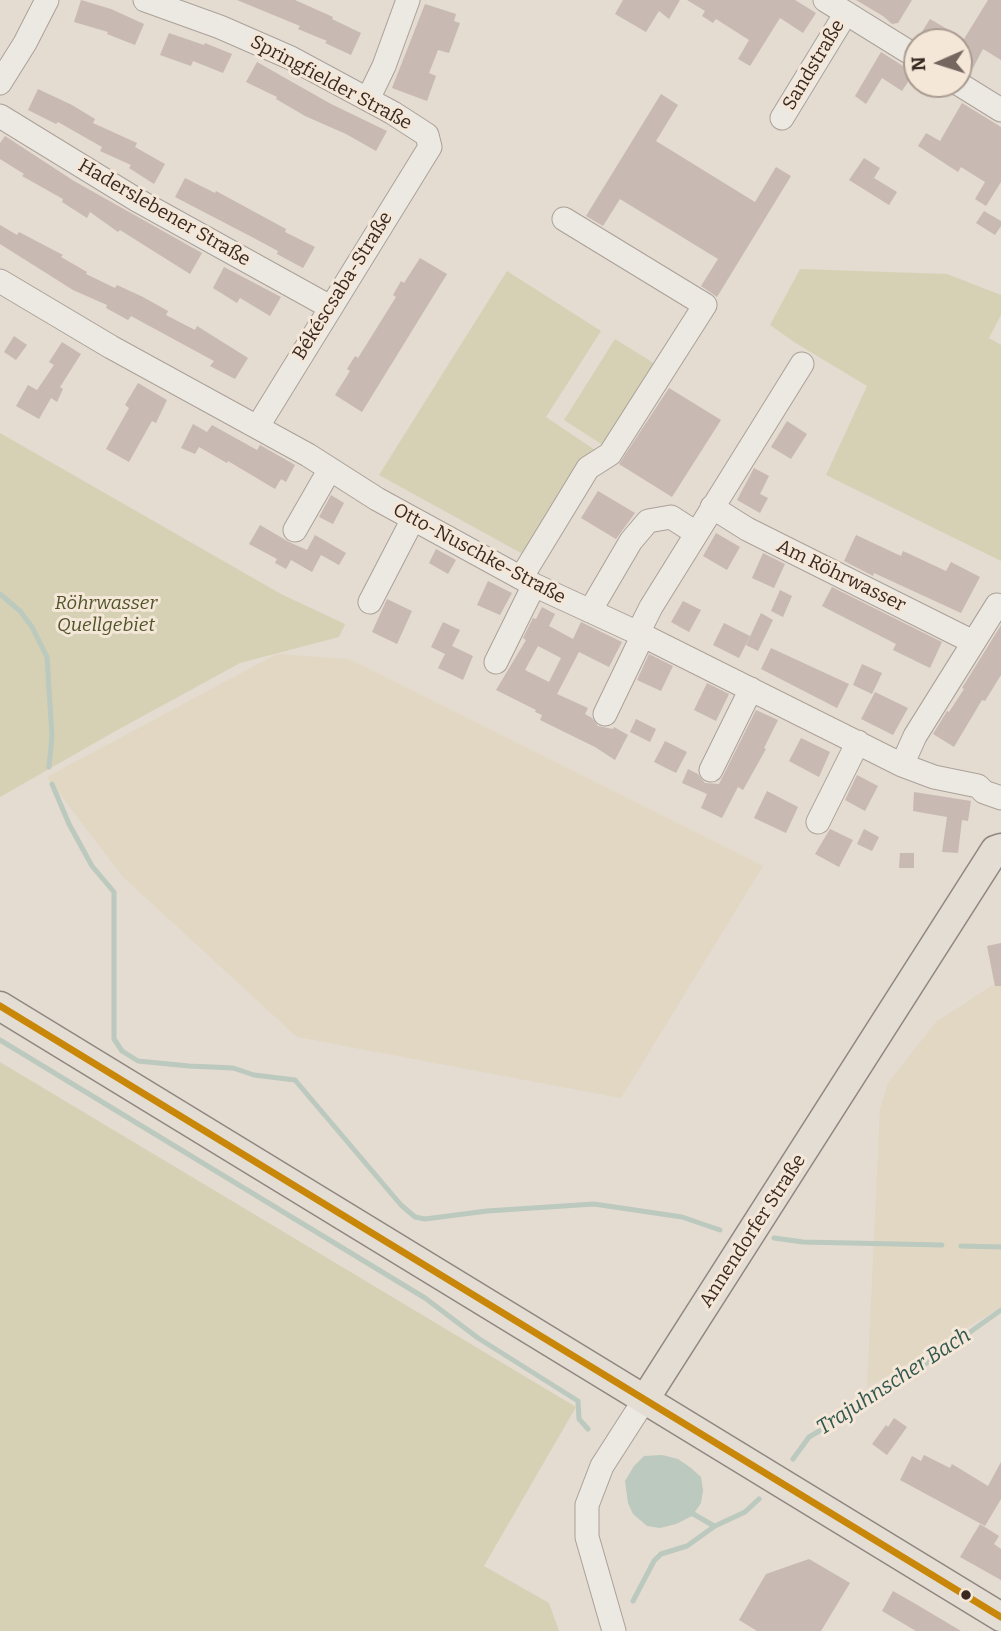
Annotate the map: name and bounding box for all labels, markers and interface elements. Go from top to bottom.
street label: Sandstraße [778,16,850,114]
north arrow [903,28,973,98]
street label: Springfielder Straße [246,31,416,135]
text: N [907,56,930,72]
street label: Haderslebener Straße [74,154,254,272]
street label: Békéscsaba-Straße [288,208,398,364]
street label: Otto-Nuschke-Straße [389,499,569,609]
street label: Am Röhrwasser [773,535,909,617]
park label: Röhrwasser Quellgebiet [55,593,157,637]
street label: Annendorfer Straße [695,1150,811,1312]
water label: Trajuhnscher Bach [813,1323,975,1441]
unlabelled marker [959,1588,973,1602]

